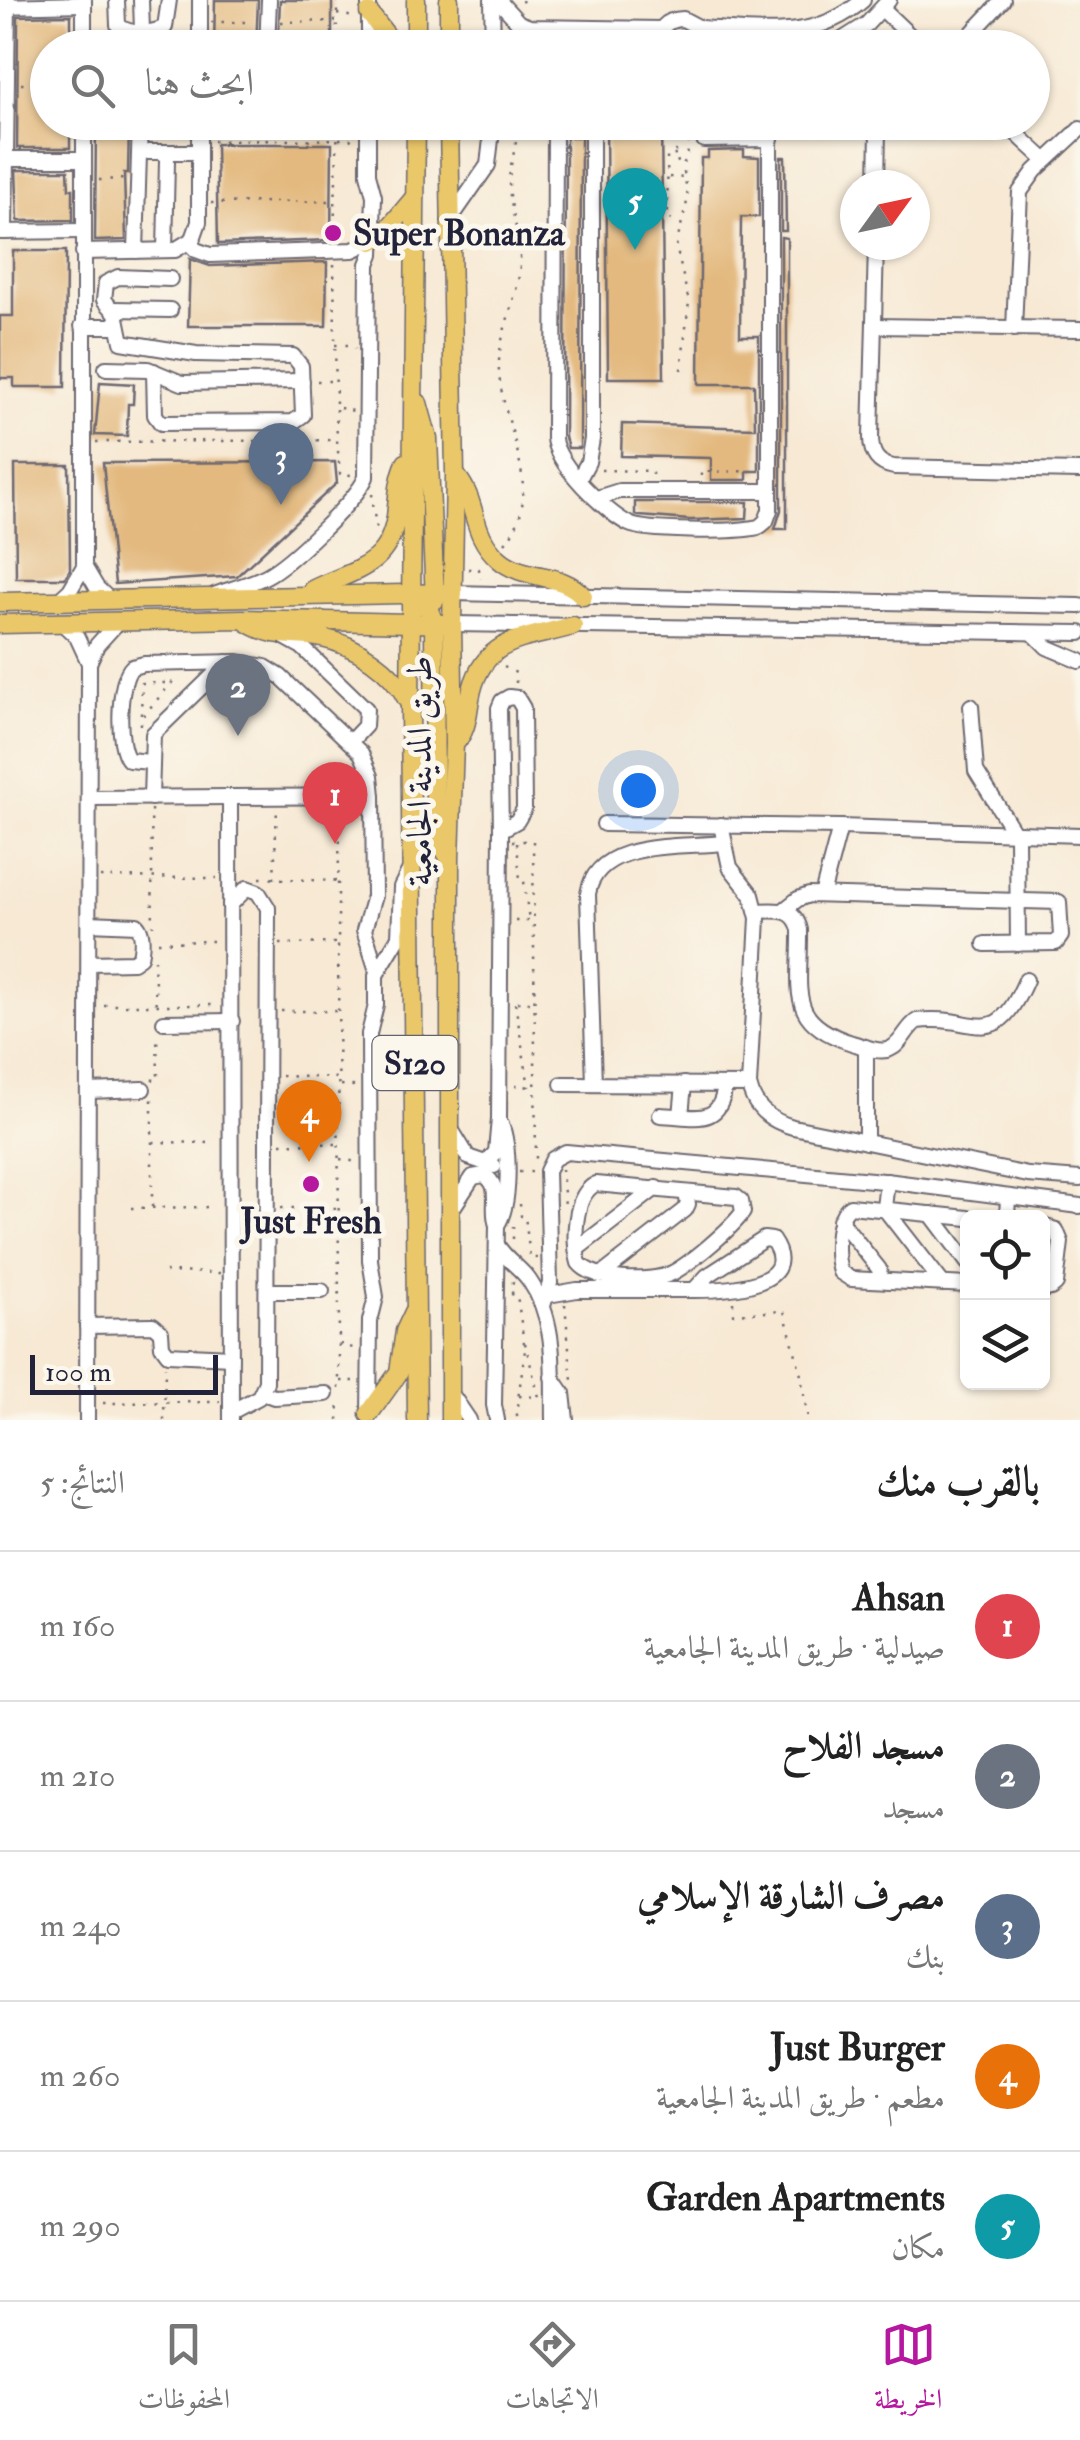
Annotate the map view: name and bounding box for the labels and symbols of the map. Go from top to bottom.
pin: 5 [602,168,668,250]
north arrow [840,170,930,260]
place label: Super Bonanza [353,212,566,256]
marker: Super Bonanza [322,222,344,244]
pin: 3 [248,422,314,505]
pin: 2 [206,654,270,736]
street label: طريق المدينة الجامعية [398,656,442,886]
pin: 1 [302,762,368,844]
your location [613,765,664,816]
road number: S120 [372,1036,458,1090]
pin: 4 [276,1080,342,1162]
marker: Just Fresh [300,1173,322,1195]
place label: Just Fresh [238,1200,382,1245]
scale bar [30,1350,218,1394]

